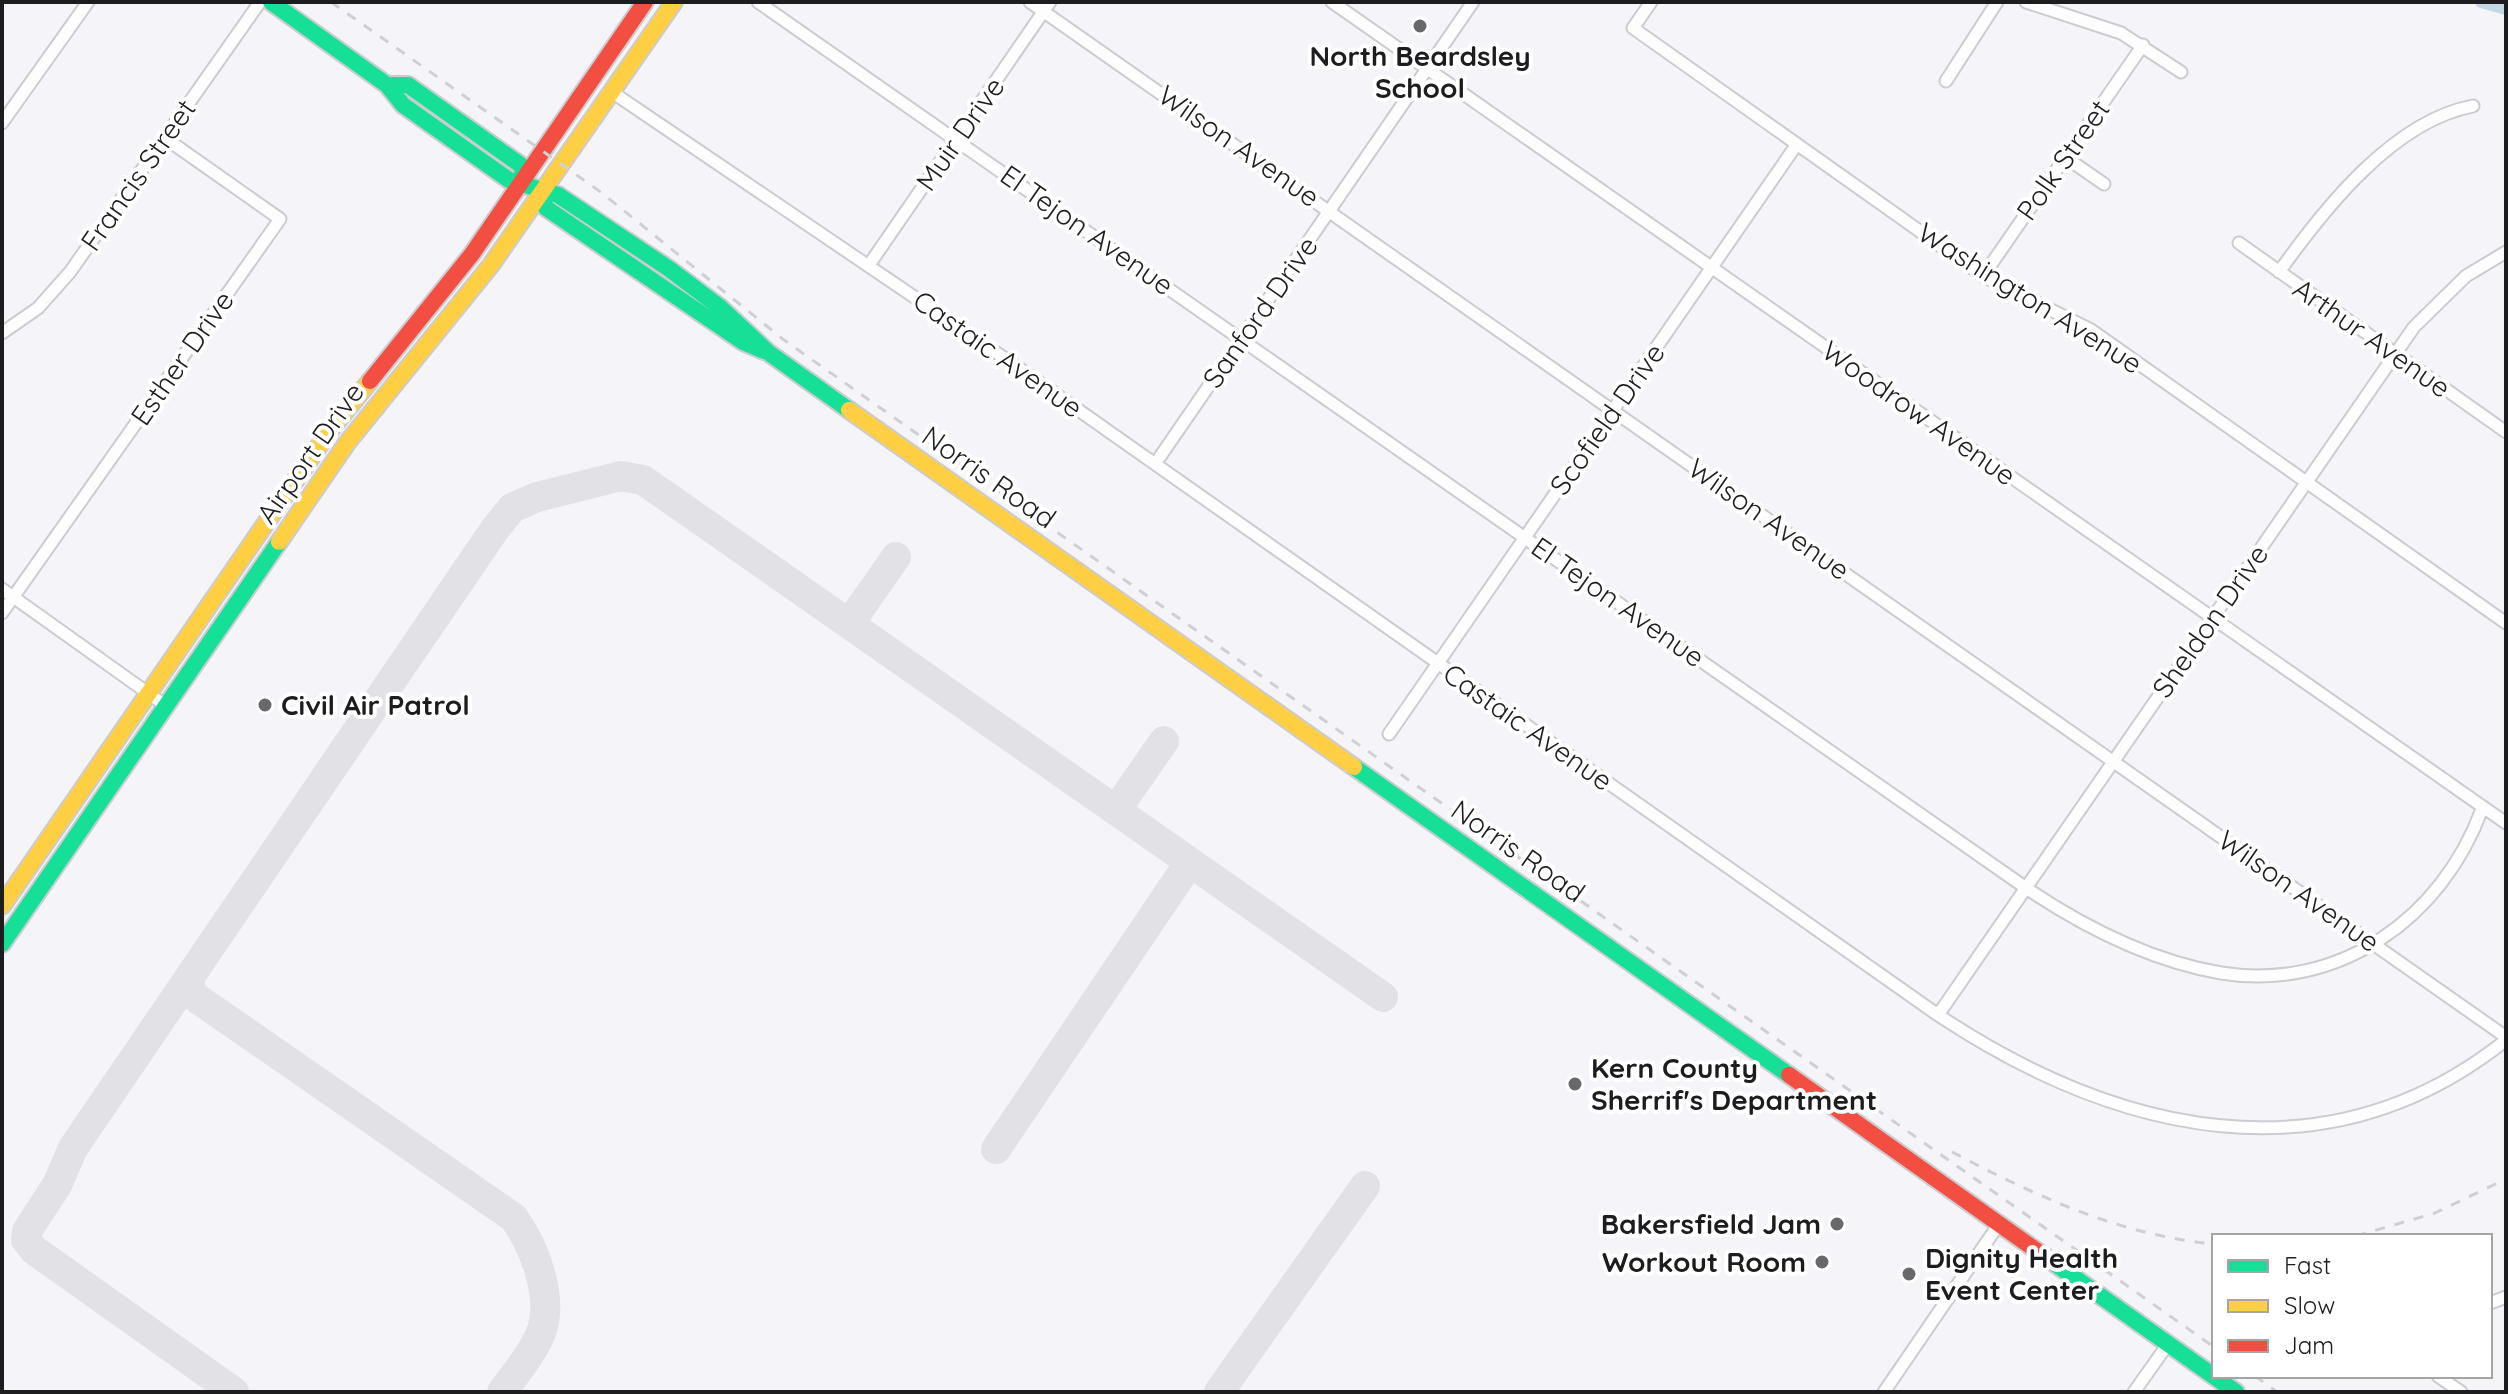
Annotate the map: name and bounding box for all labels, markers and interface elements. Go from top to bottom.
marker: North Beardsley School [1411,17,1429,35]
place label: North Beardsley School [1309,38,1531,105]
street label: Muir Drive [908,70,1011,197]
street label: Wilson Avenue [1152,77,1327,214]
street label: Francis Street [72,92,203,257]
street label: Polk Street [2008,93,2117,227]
street label: El Tejon Avenue [994,157,1181,302]
street label: Washington Avenue [1911,214,2149,381]
street label: Sanford Drive [1194,229,1325,394]
street label: Arthur Avenue [2287,270,2458,405]
street label: Castaic Avenue [907,282,1090,425]
street label: Esther Drive [122,284,241,432]
street label: Woodrow Avenue [1815,333,2023,493]
street label: Scofield Drive [1541,336,1672,501]
street label: Airport Drive [248,375,371,530]
street label: Norris Road [916,418,1063,535]
street label: Wilson Avenue [1682,450,1857,587]
street label: El Tejon Avenue [1525,529,1712,674]
street label: Sheldon Drive [2144,537,2275,704]
street label: Castaic Avenue [1437,655,1620,798]
place label: Civil Air Patrol [281,687,470,722]
marker: Civil Air Patrol [256,696,274,714]
street label: Norris Road [1445,792,1592,909]
street label: Wilson Avenue [2212,822,2387,959]
place label: Kern County Sherrif's Department [1591,1050,1877,1117]
marker: Kern County Sherrif's Department [1566,1075,1584,1093]
place label: Bakersfield Jam [1601,1206,1821,1241]
marker: Bakersfield Jam [1828,1215,1846,1233]
legend [2212,1234,2492,1378]
place label: Dignity Health Event Center [1925,1240,2118,1307]
place label: Workout Room [1602,1244,1806,1279]
text: Fast [2284,1250,2331,1280]
marker: Workout Room [1813,1253,1831,1271]
marker: Dignity Health Event Center [1900,1265,1918,1283]
text: Slow [2284,1290,2335,1320]
text: Jam [2284,1330,2334,1360]

